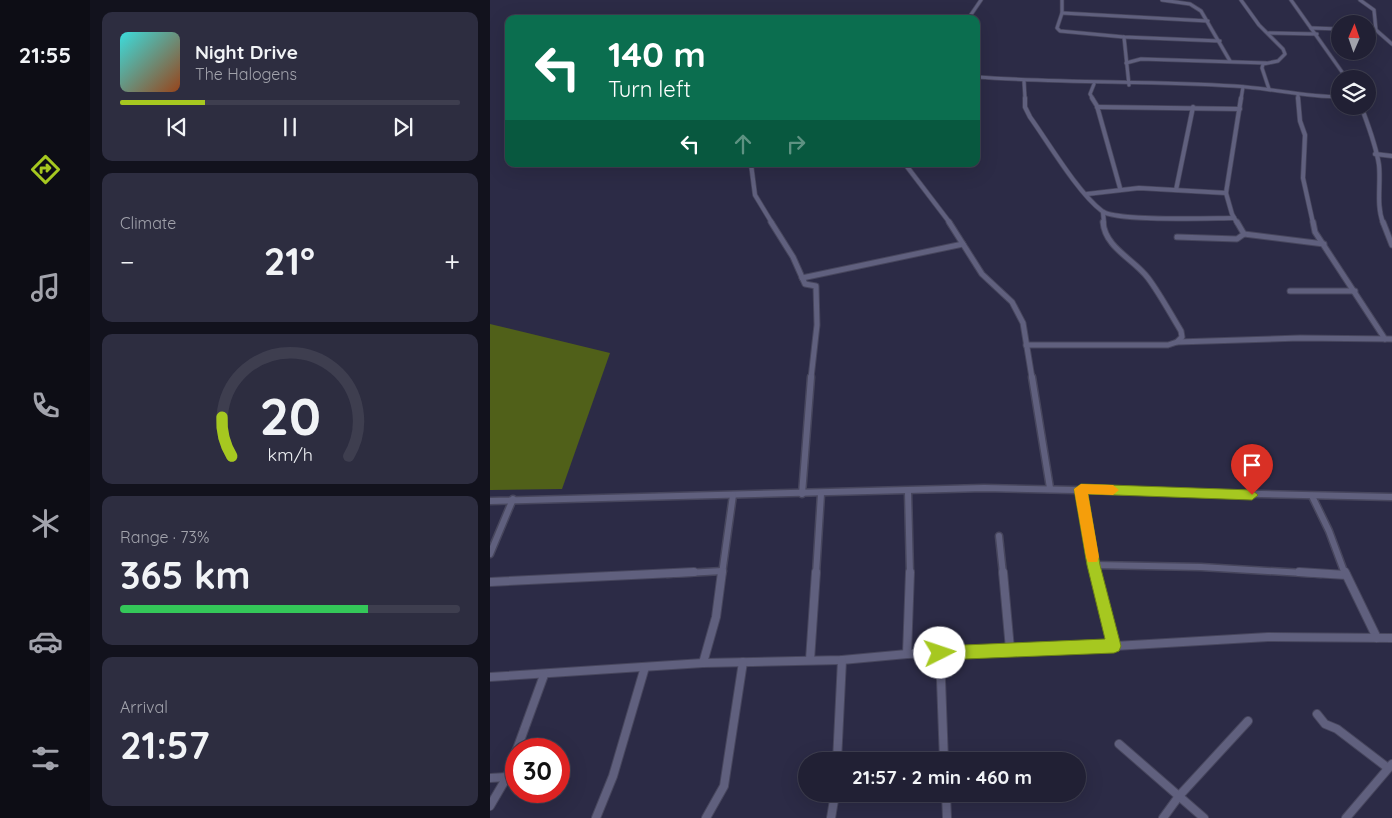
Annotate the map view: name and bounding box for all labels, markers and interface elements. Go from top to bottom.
north arrow [1331,15,1376,60]
map controls [1331,15,1376,115]
text: 140 m [608,32,706,76]
icon: left [525,35,590,100]
text: Night Drive [195,40,298,64]
text: 21:55 [19,41,71,69]
text: The Halogens [195,64,297,84]
button: layers [1331,70,1376,115]
text: Turn left [608,75,691,103]
icon: previous [163,113,191,141]
icon: pause [276,113,304,141]
icon: next [389,113,417,141]
icon: left [676,130,704,158]
icon: ahead [729,130,757,158]
icon: right [782,130,810,158]
icon: directions [28,152,63,187]
text: Climate [120,213,176,233]
text: 21° [264,237,315,285]
text: − [120,244,135,279]
text: + [444,244,460,279]
icon: music [28,270,63,305]
text: 20 [259,383,321,448]
icon: phone [28,388,63,423]
text: km/h [267,443,313,465]
pin [1231,444,1273,495]
icon: arrive [1238,451,1266,479]
icon: climate [28,506,63,541]
text: Range · 73% [120,527,209,547]
text: 365 km [120,551,251,599]
icon: car [28,624,63,659]
position arrow [913,626,965,678]
text: Arrival [120,697,168,717]
text: 21:57 [120,721,210,769]
speed limit sign: 30 [505,738,570,803]
icon: filters [28,741,63,776]
text: 21:57 · 2 min · 460 m [852,765,1032,789]

